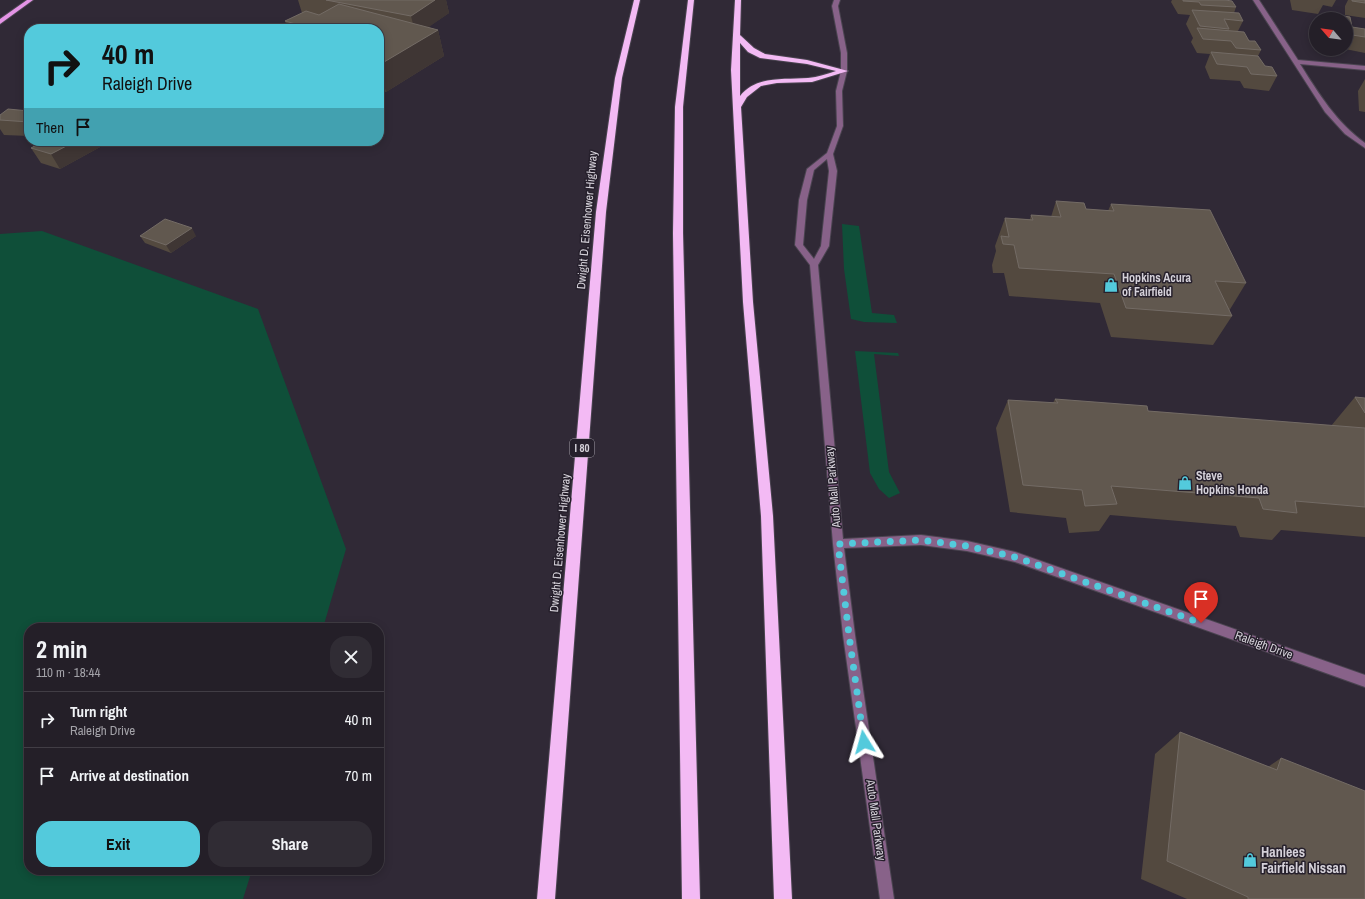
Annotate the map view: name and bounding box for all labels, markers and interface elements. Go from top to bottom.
north arrow [1309,12,1353,56]
map controls [1309,12,1353,56]
text: 40 m [102,35,154,73]
icon: right [36,40,88,92]
text: Raleigh Drive [102,71,192,96]
icon: arrive [72,116,94,138]
text: Then [36,117,64,138]
street label: Dwight D. Eisenhower Highway [573,150,601,290]
place label: Hopkins Acura of Fairfield [1122,270,1192,300]
shop icon: Hopkins Acura of Fairfield [1103,277,1119,293]
road number: I 80 [570,439,594,457]
street label: Auto Mall Parkway [821,446,845,529]
place label: Steve Hopkins Honda [1196,468,1269,498]
street label: Dwight D. Eisenhower Highway [546,473,574,613]
shop icon: Steve Hopkins Honda [1177,475,1193,491]
pin [1184,582,1218,623]
icon: arrive [1190,588,1212,610]
street label: Raleigh Drive [1233,627,1295,663]
text: 2 min [36,633,87,665]
button: close [330,636,372,678]
text: 110 m · 18:44 [36,664,100,681]
text: Turn right [70,701,127,722]
icon: right [36,709,58,731]
text: 40 m [345,709,372,730]
position arrow [843,721,885,763]
text: Raleigh Drive [70,722,135,739]
icon: arrive [36,765,58,787]
text: Arrive at destination [70,765,189,786]
text: 70 m [345,765,372,786]
street label: Auto Mall Parkway [862,778,890,862]
button: Exit [36,821,200,867]
button: Share [208,821,372,867]
place label: Hanlees Fairfield Nissan [1261,843,1346,877]
shop icon: Hanlees Fairfield Nissan [1242,852,1258,868]

